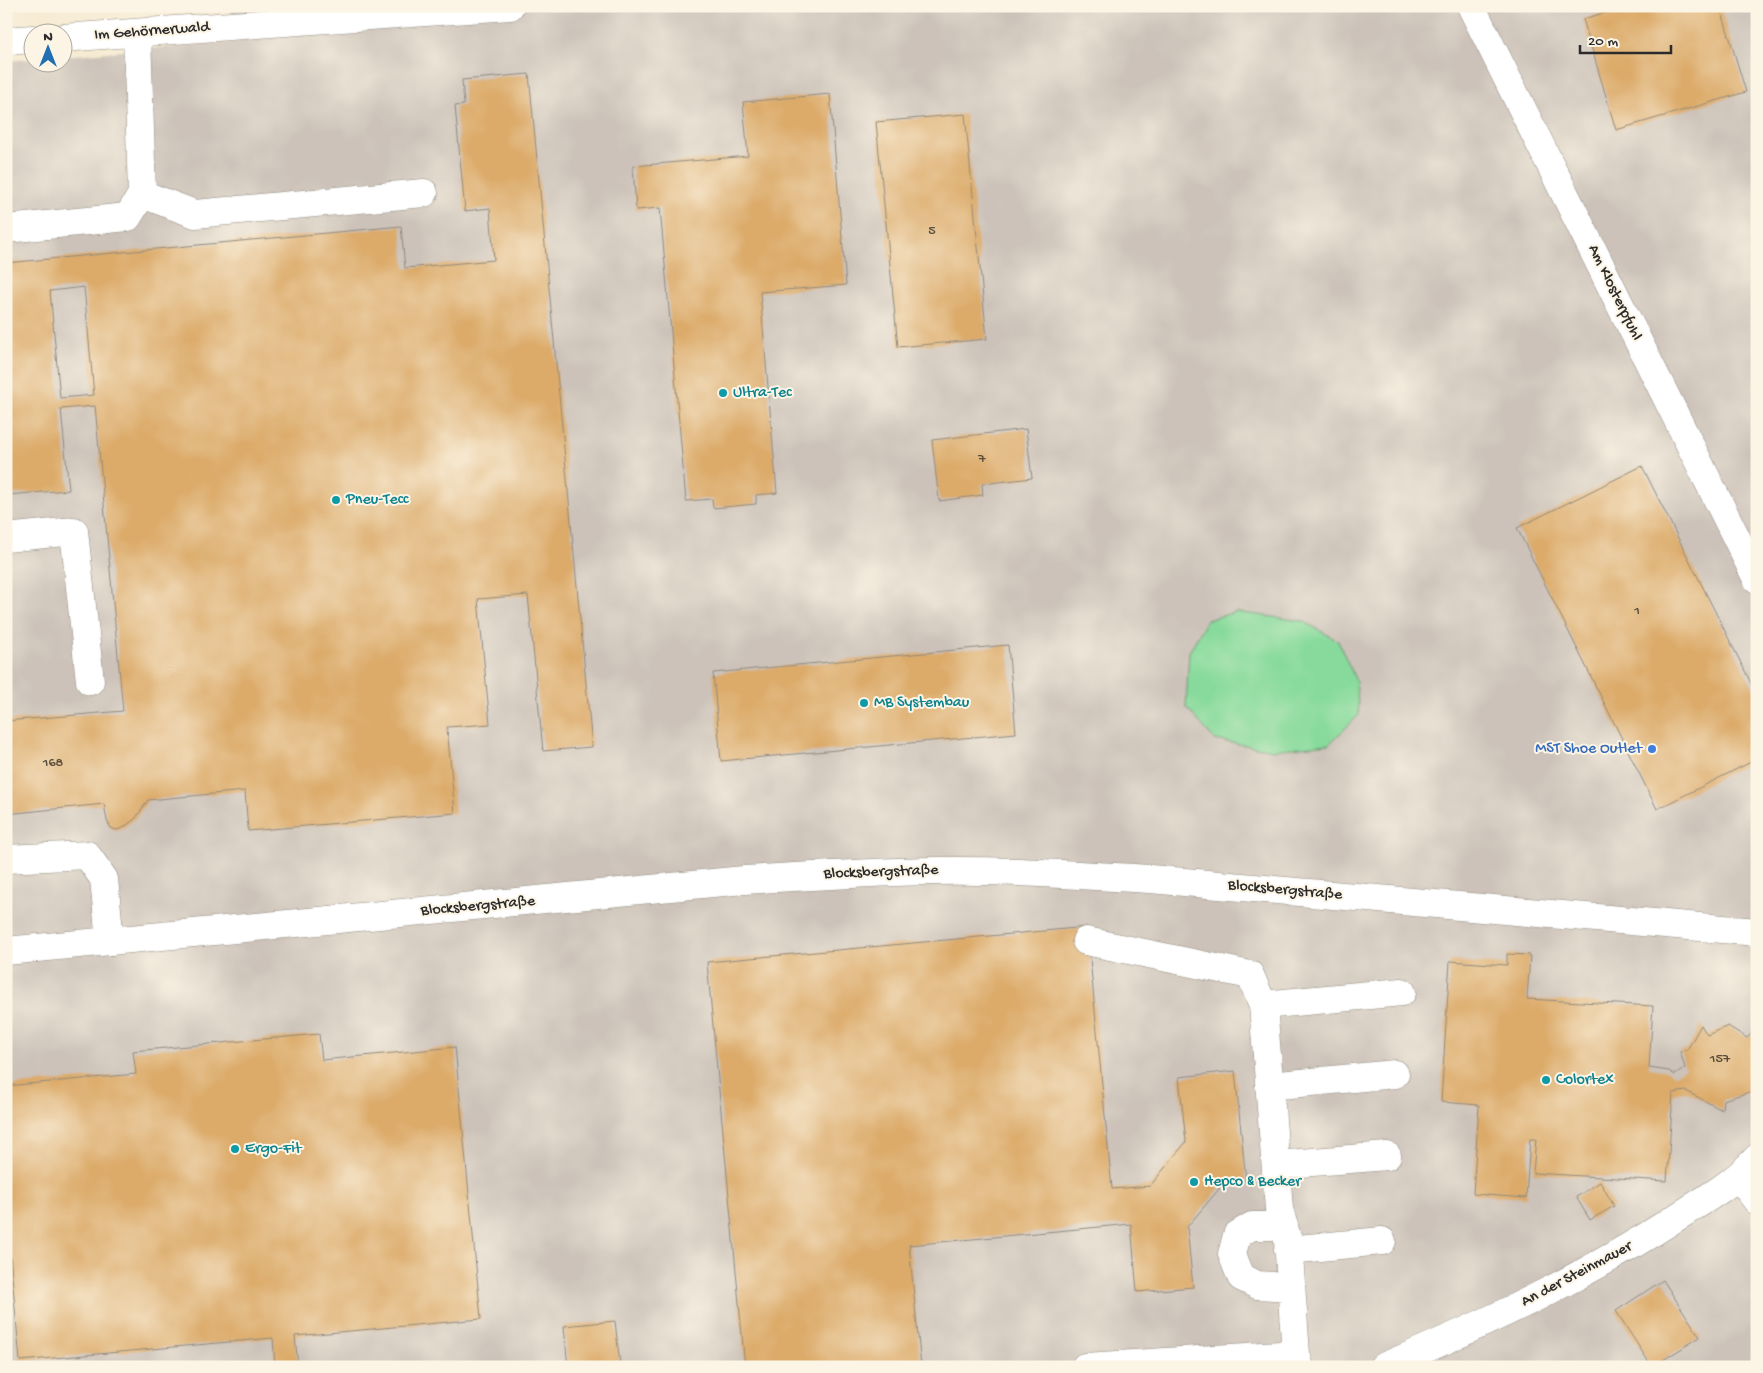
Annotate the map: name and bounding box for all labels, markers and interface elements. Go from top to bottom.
street label: Im Gehörnerwald [94,18,212,46]
north arrow [22,22,72,72]
scale bar [1580,22,1672,54]
text: N [43,29,53,46]
text: 20 m [1588,33,1618,51]
house number: 5 [928,223,936,240]
street label: Am Klosterpfuhl [1583,242,1645,344]
place label: Ultra-Tec [733,384,792,403]
marker: Ultra-Tec [717,387,729,399]
house number: 7 [977,451,986,468]
place label: Pneu-Tecc [345,491,409,510]
marker: Pneu-Tecc [330,494,342,506]
house number: 1 [1633,603,1640,620]
place label: MB Systembau [874,694,970,713]
marker: MB Systembau [858,697,870,709]
place label: MST Shoe Outlet [1535,740,1643,759]
marker: MST Shoe Outlet [1646,743,1658,755]
house number: 168 [42,755,64,772]
street label: Blocksbergstraße [822,861,939,885]
street label: Blocksbergstraße [1226,876,1344,906]
street label: Blocksbergstraße [419,892,537,922]
house number: 157 [1709,1051,1731,1068]
place label: Colortex [1556,1071,1614,1090]
marker: Colortex [1540,1074,1552,1086]
place label: Ergo-Fit [245,1140,303,1159]
marker: Ergo-Fit [229,1143,241,1155]
place label: Hepco & Becker [1204,1173,1302,1192]
marker: Hepco & Becker [1188,1176,1200,1188]
street label: An der Steinmauer [1518,1237,1637,1312]

